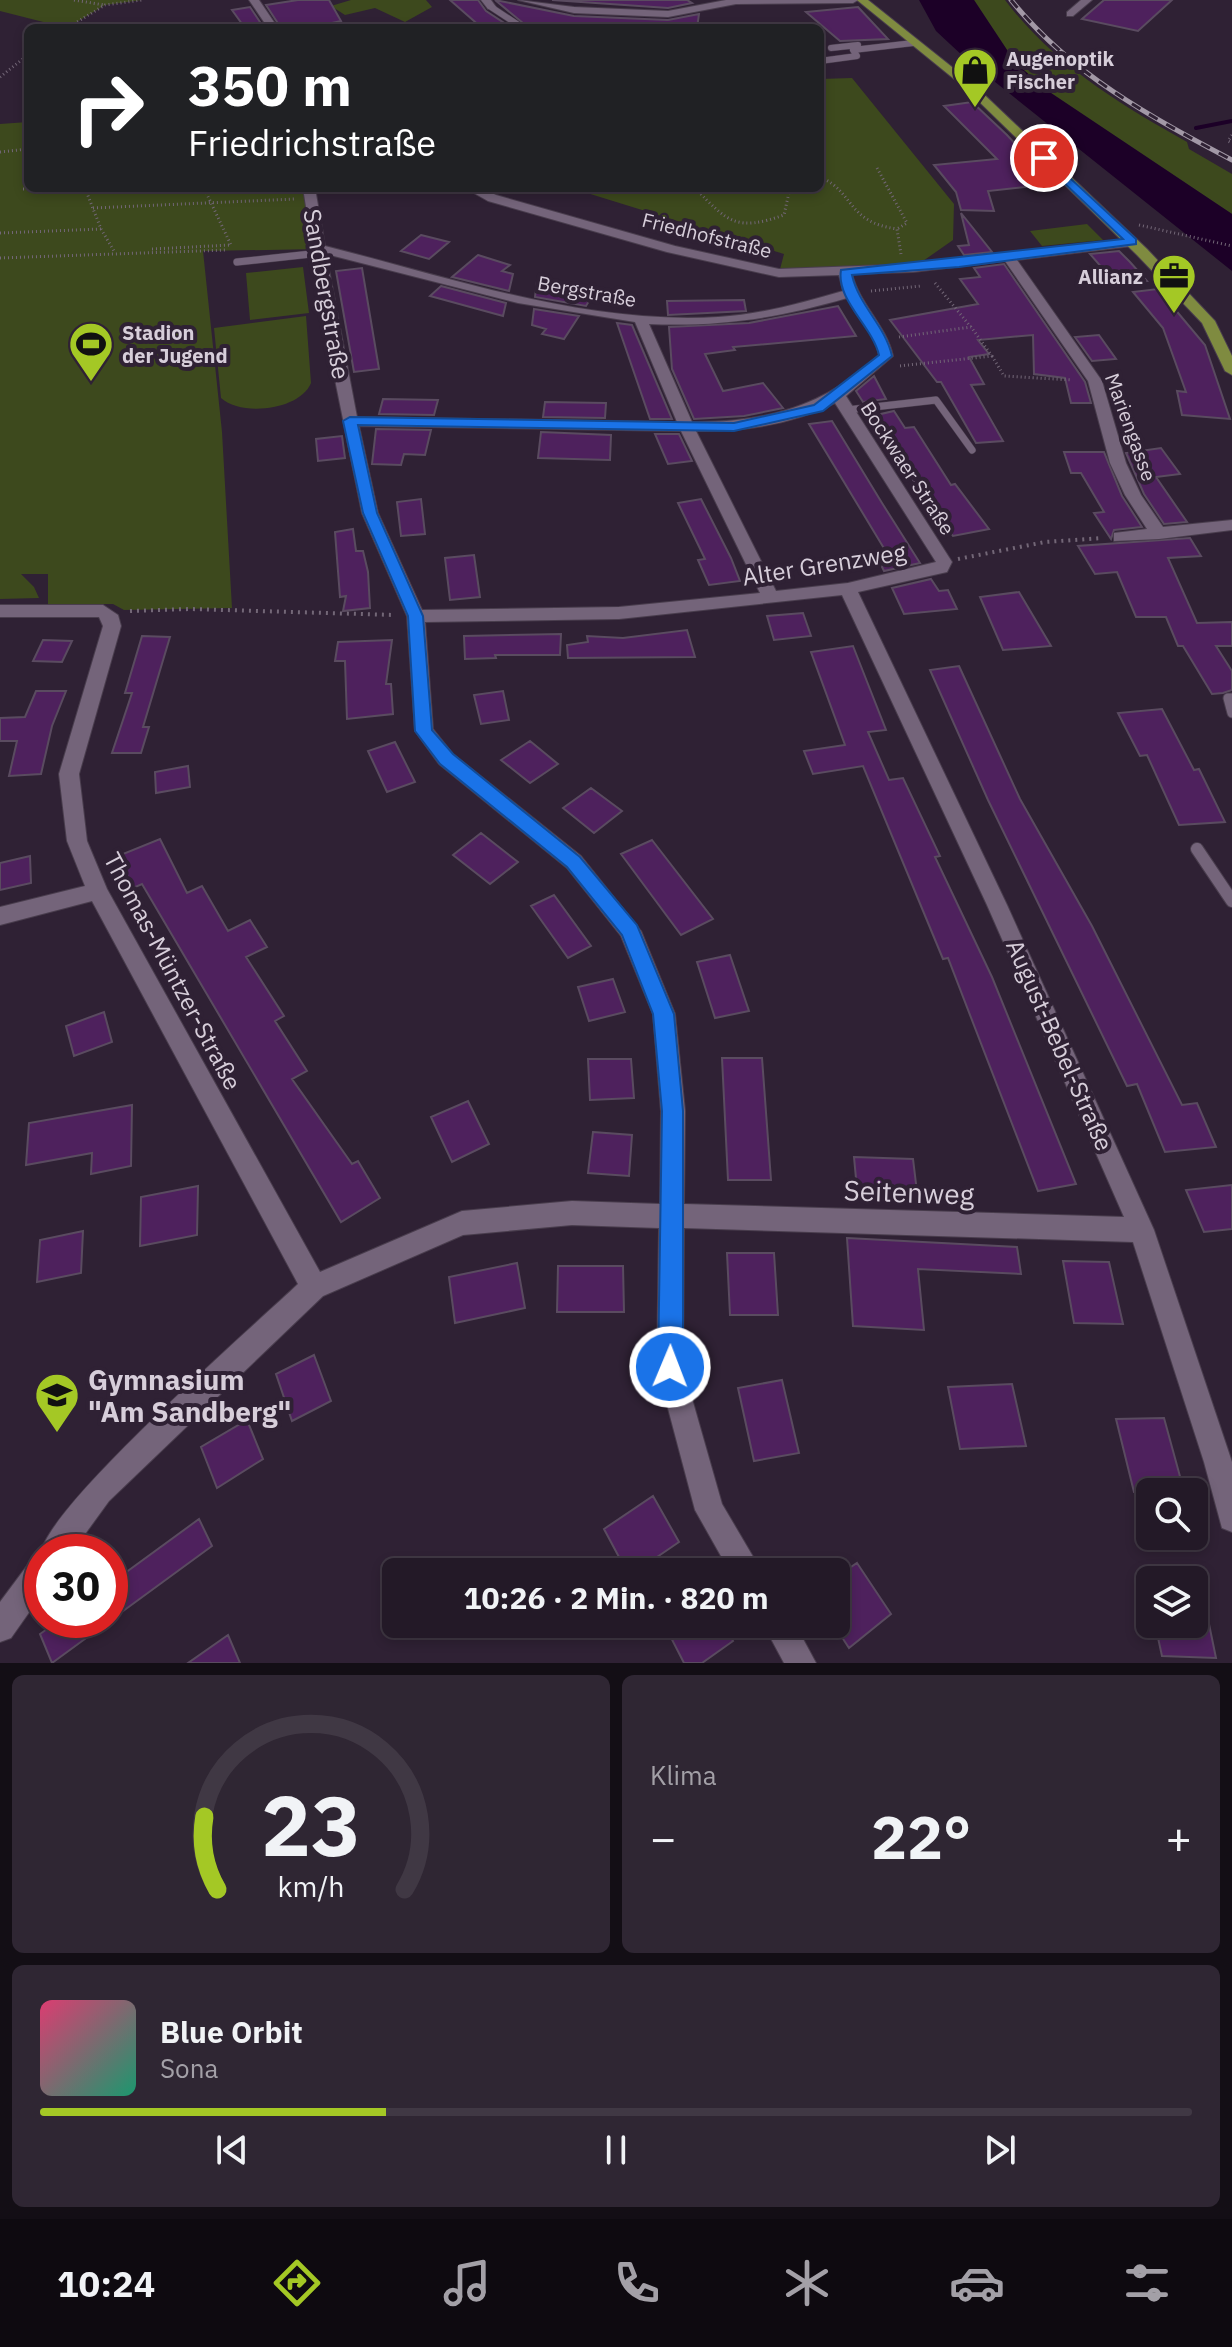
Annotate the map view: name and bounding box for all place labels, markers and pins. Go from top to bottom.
place label: Augenoptik Fischer [1006,45,1114,95]
shop icon: Augenoptik Fischer [951,46,999,109]
pin [1010,124,1078,192]
office icon: Allianz [1150,252,1198,315]
place label: Allianz [1078,263,1143,290]
place label: Stadion der Jugend [122,319,228,369]
sports icon: Stadion der Jugend [67,320,115,383]
place label: Gymnasium "Am Sandberg" [88,1361,291,1430]
school or university icon: Gymnasium "Am Sandberg" [33,1371,81,1434]

